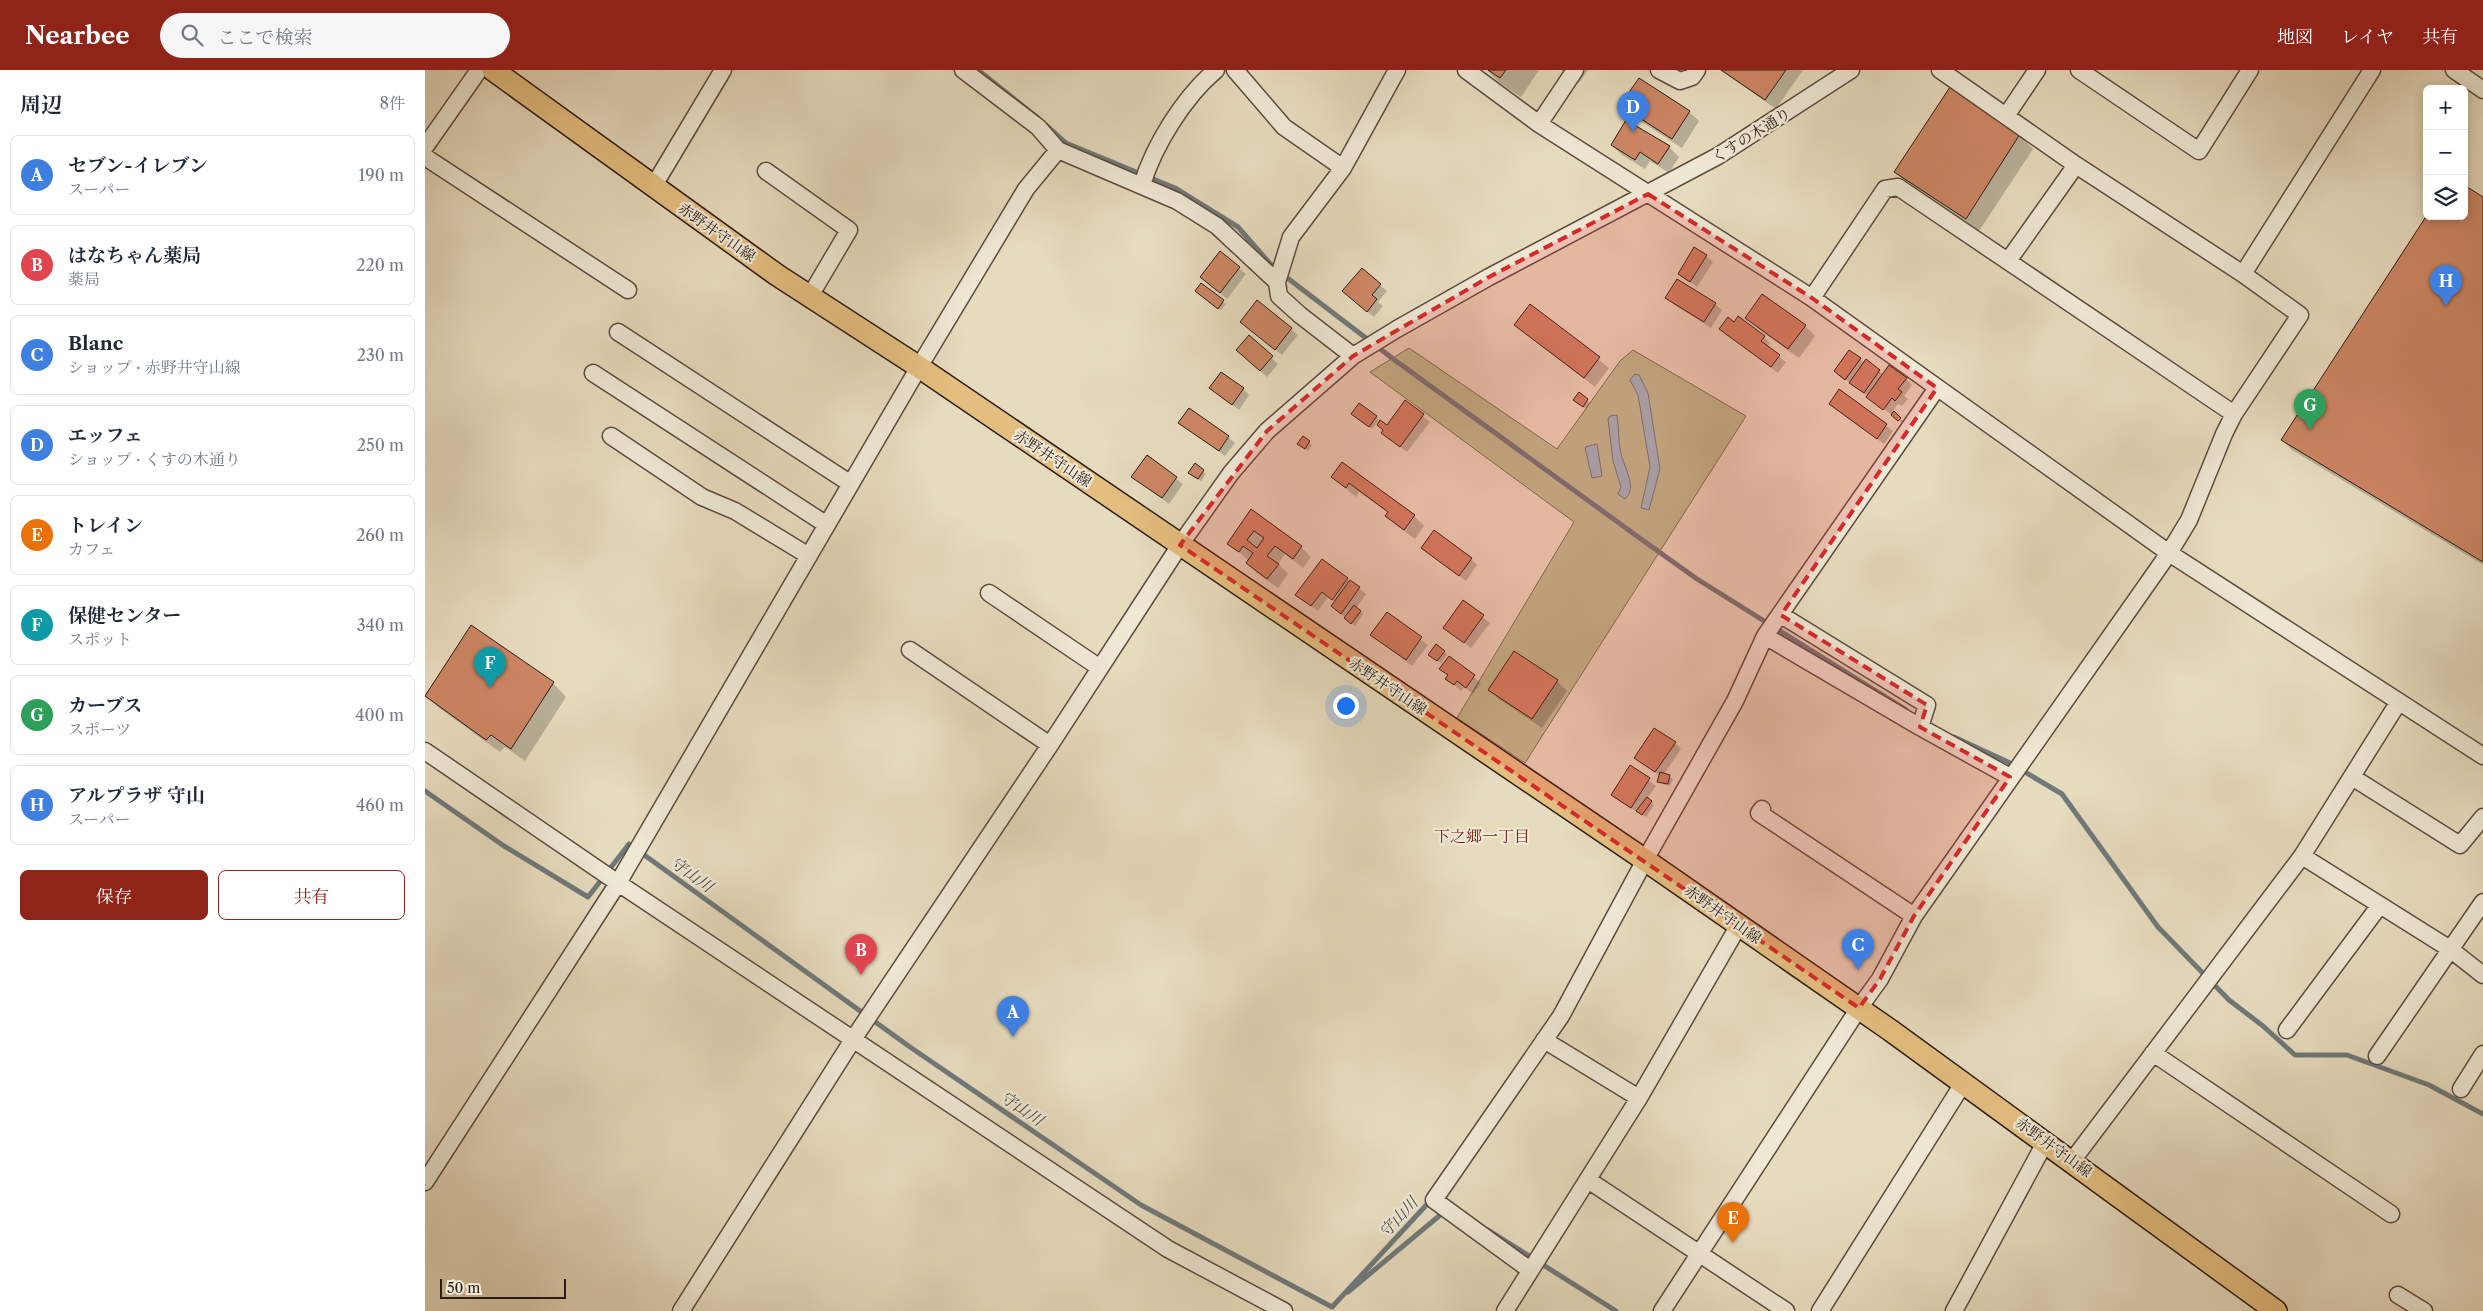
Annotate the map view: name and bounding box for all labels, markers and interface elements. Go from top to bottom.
search box [160,13,510,58]
text: Nearbee [25,21,130,50]
icon: search [178,21,206,49]
text: ここで検索 [218,26,313,49]
text: 地図 [2277,26,2313,48]
text: レイヤ [2341,26,2394,48]
text: 共有 [2422,26,2458,48]
map controls [2423,85,2468,220]
button: + [2423,85,2468,130]
pin: D [1617,91,1649,132]
text: 周辺 [20,92,62,117]
text: 8件 [380,93,405,113]
street label: くすの木通り [1708,103,1794,167]
button: − [2423,130,2468,175]
text: セブン-イレブン [68,154,208,177]
text: A [31,165,43,185]
text: 190 m [359,165,404,185]
button: layers [2423,175,2468,220]
text: スーパー [68,179,130,199]
street label: 赤野井守山線 [675,198,759,266]
text: はなちゃん薬局 [68,244,201,267]
text: B [31,255,43,275]
text: 220 m [356,255,404,275]
pin: H [2430,265,2462,306]
text: 薬局 [68,269,100,289]
text: Blanc [68,332,123,355]
text: C [31,345,43,365]
text: 230 m [357,345,404,365]
text: ショップ · 赤野井守山線 [68,357,241,377]
pin: G [2294,389,2326,430]
text: エッフェ [68,424,143,447]
street label: 赤野井守山線 [1010,425,1096,491]
text: D [30,435,44,455]
text: 250 m [357,435,404,455]
text: ショップ · くすの木通り [68,449,241,469]
text: トレイン [68,514,143,537]
text: E [31,525,43,545]
text: 260 m [356,525,404,545]
text: カフェ [68,539,115,559]
text: 保健センター [68,604,181,627]
text: F [32,615,42,635]
text: 340 m [357,615,404,635]
text: スポット [68,629,132,649]
pin: F [474,647,506,688]
street label: 赤野井守山線 [1345,653,1431,719]
your location [1333,693,1359,719]
text: カーブス [68,694,142,717]
text: G [30,705,44,725]
text: 400 m [355,705,404,725]
text: スポーツ [68,719,131,739]
text: アルプラザ 守山 [68,784,205,807]
text: H [30,795,44,815]
text: 460 m [356,795,404,815]
text: スーパー [68,809,130,829]
district label: 下之郷一丁目 [1434,826,1530,846]
water label: 守山川 [667,852,719,897]
button: 保存 [20,870,208,920]
button: 共有 [218,870,405,920]
street label: 赤野井守山線 [1681,880,1765,948]
pin: C [1842,929,1874,970]
pin: B [845,934,877,975]
pin: A [997,996,1029,1037]
water label: 守山川 [997,1086,1049,1131]
street label: 赤野井守山線 [2012,1113,2096,1181]
water label: 守山川 [1374,1191,1423,1241]
pin: E [1717,1202,1749,1243]
scale bar [440,1276,566,1299]
text: 50 m [447,1279,480,1297]

